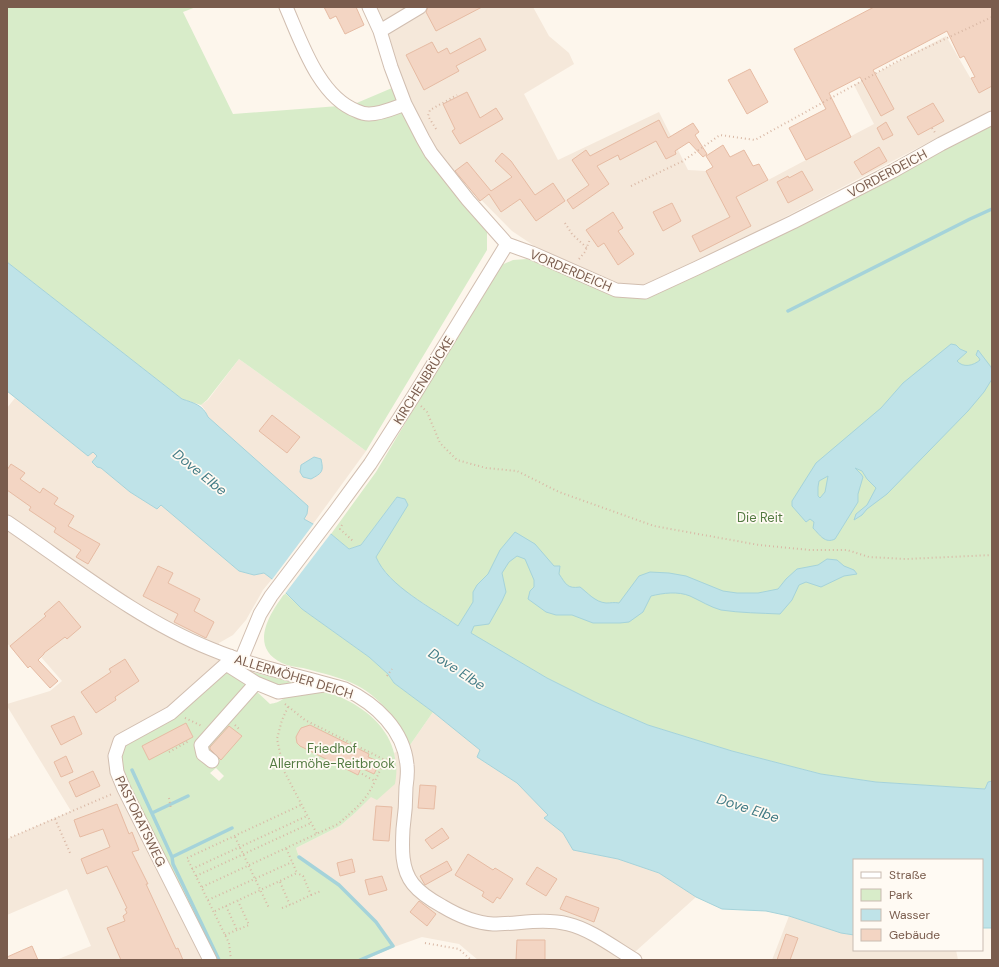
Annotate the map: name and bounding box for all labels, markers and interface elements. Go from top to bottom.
street label: VORDERDEICH [845,145,930,202]
street label: VORDERDEICH [527,246,614,295]
street label: KIRCHENBRÜCKE [389,333,457,428]
water label: Dove Elbe [169,445,231,499]
park label: Die Reit [737,509,783,526]
water label: Dove Elbe [425,644,489,694]
street label: ALLERMÖHER DEICH [232,650,355,703]
park label: Friedhof Allermöhe-Reitbrook [269,740,395,772]
street label: PASTORATSWEG [111,773,170,869]
water label: Dove Elbe [715,790,781,827]
legend [853,859,983,951]
text: Straße [889,867,926,883]
text: Park [889,887,913,903]
text: Wasser [889,907,930,923]
text: Gebäude [889,927,940,943]

